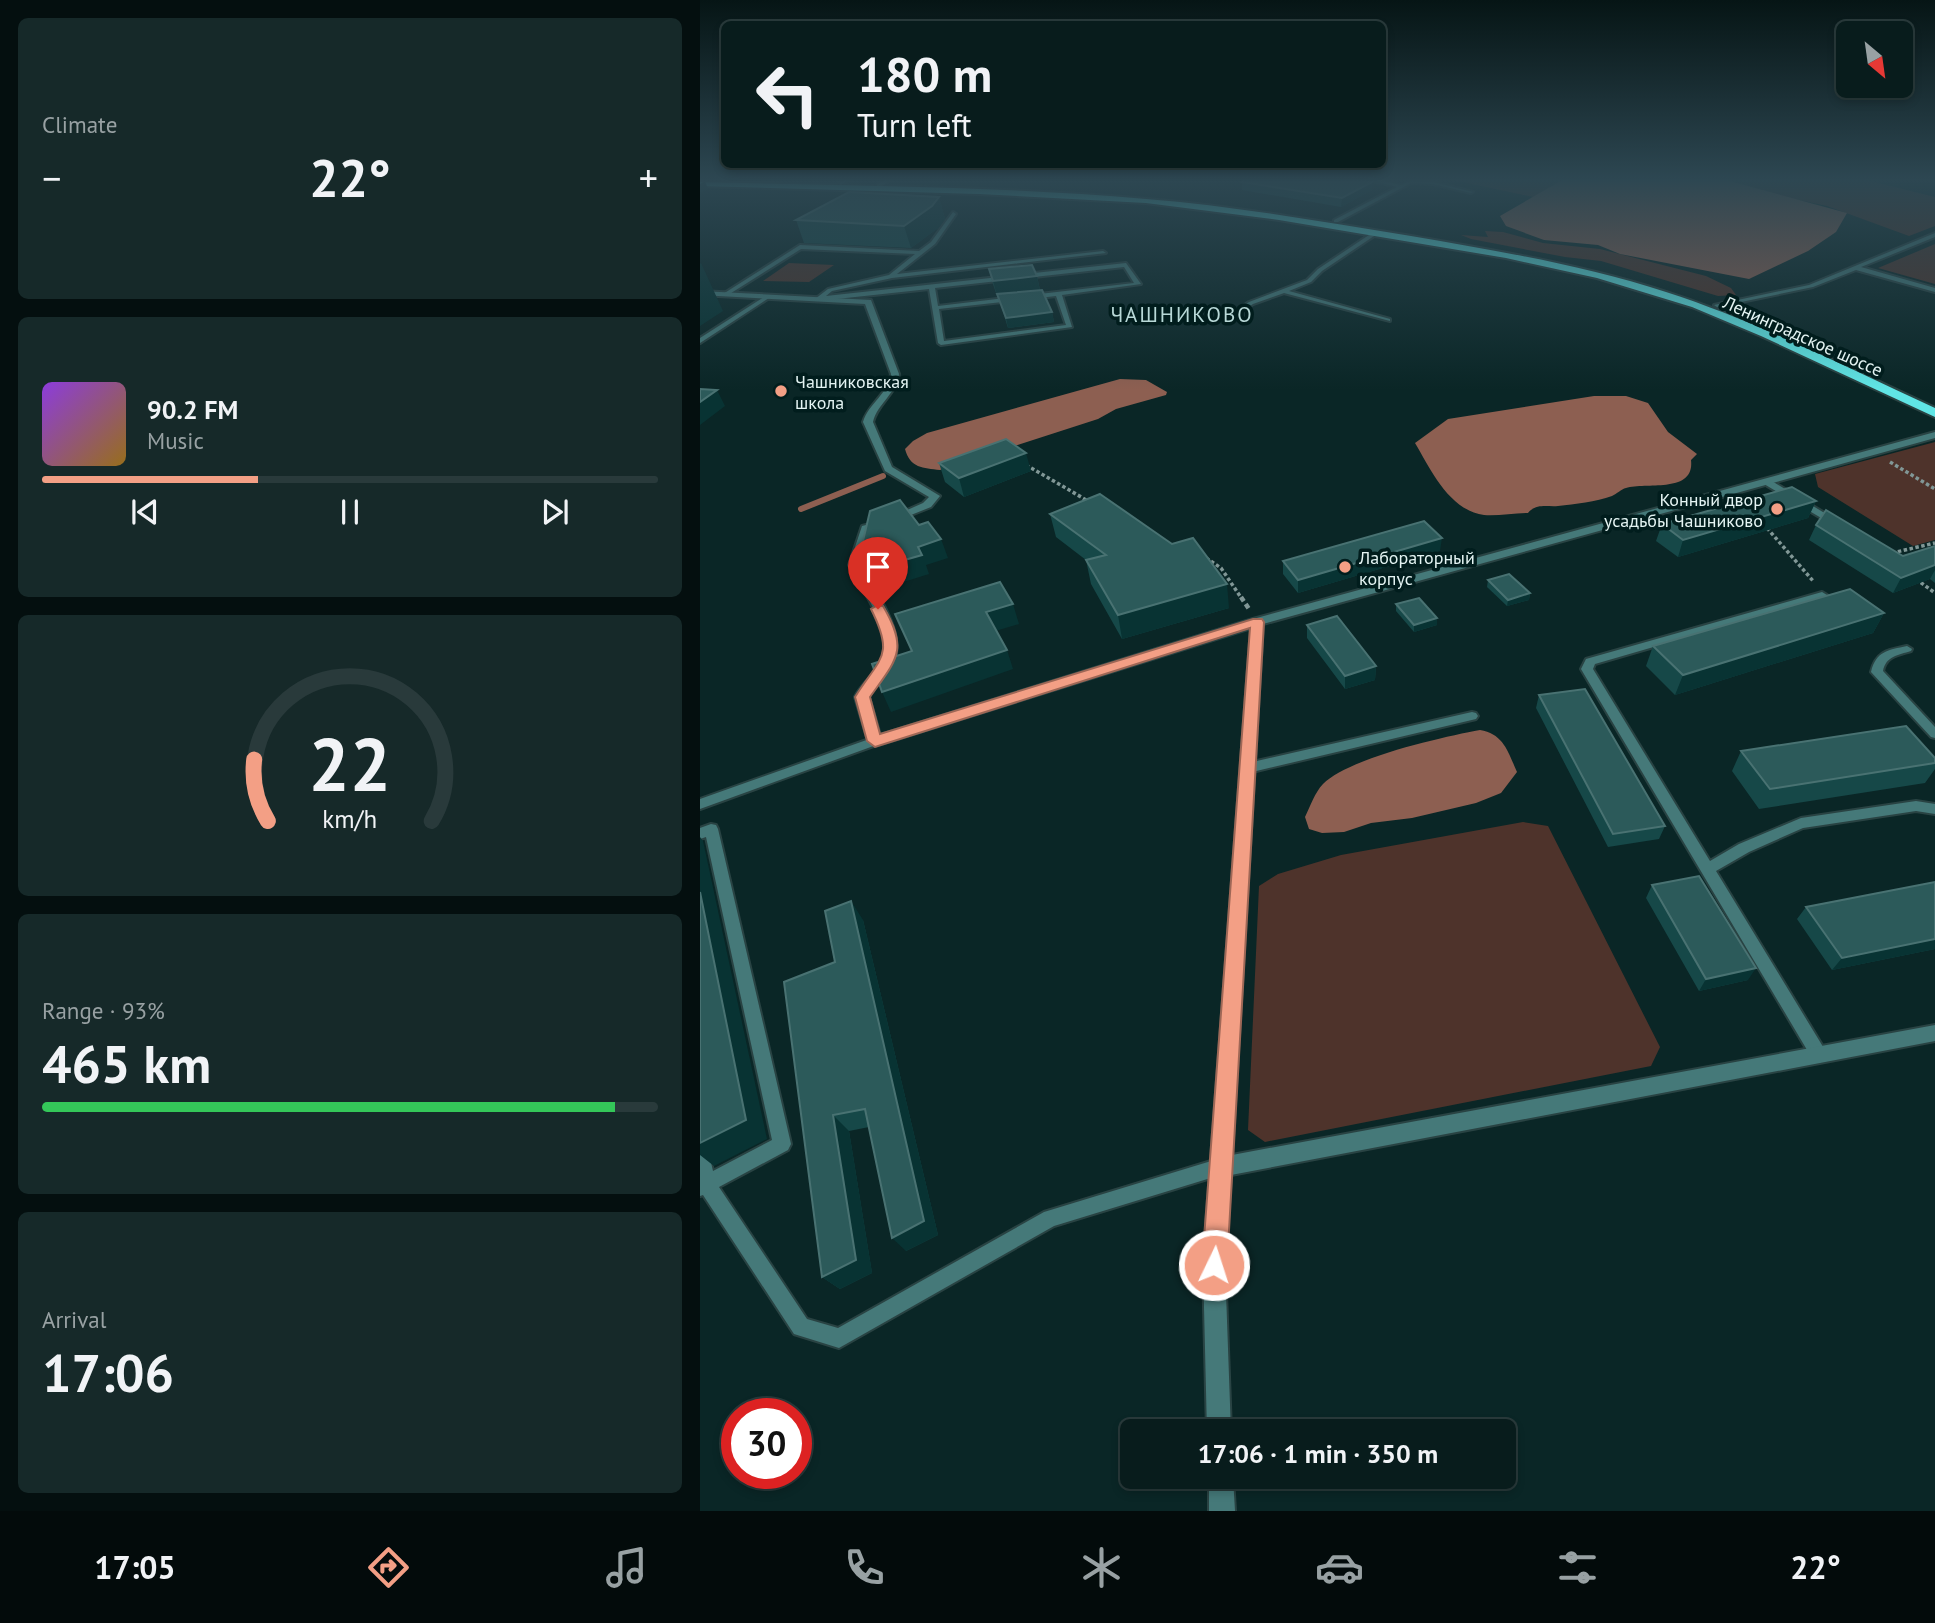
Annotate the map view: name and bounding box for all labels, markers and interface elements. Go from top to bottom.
north arrow [1836,21,1913,98]
map controls [1836,21,1913,98]
text: 180 m [857,42,992,106]
icon: left [742,49,833,140]
text: Turn left [857,104,972,146]
text: Climate [42,110,117,139]
text: 22° [309,144,391,211]
text: − [42,153,61,202]
text: + [639,153,658,202]
street label: Ленинградское шоссе [1719,290,1886,382]
district label: ЧАШНИКОВО [1110,301,1254,328]
place label: Чашниковская школа [795,370,909,414]
marker: Чашниковская школа [773,383,789,399]
text: 90.2 FM [147,393,238,426]
text: Music [147,426,204,455]
place label: Конный двор усадьбы Чашниково [1604,488,1763,532]
icon: previous [126,493,164,531]
icon: pause [331,493,369,531]
icon: next [536,493,574,531]
marker: Конный двор усадьбы Чашниково [1769,501,1785,517]
pin [848,537,908,609]
place label: Лабораторный корпус [1358,546,1475,590]
icon: arrive [859,548,897,586]
marker: Лабораторный корпус [1337,559,1353,575]
text: 22 [309,718,391,812]
text: km/h [323,803,377,835]
text: Range · 93% [42,996,165,1025]
text: 465 km [42,1030,211,1097]
position arrow [1177,1228,1251,1302]
text: Arrival [42,1305,106,1334]
text: 17:06 [42,1339,174,1406]
speed limit sign: 30 [721,1398,812,1489]
text: 17:06 · 1 min · 350 m [1198,1437,1438,1470]
icon: directions [364,1543,413,1592]
icon: music [602,1543,651,1592]
icon: phone [840,1543,889,1592]
icon: climate [1077,1543,1126,1592]
icon: car [1315,1543,1364,1592]
icon: filters [1553,1543,1602,1592]
text: 17:05 [94,1546,176,1588]
text: 22° [1790,1546,1841,1588]

